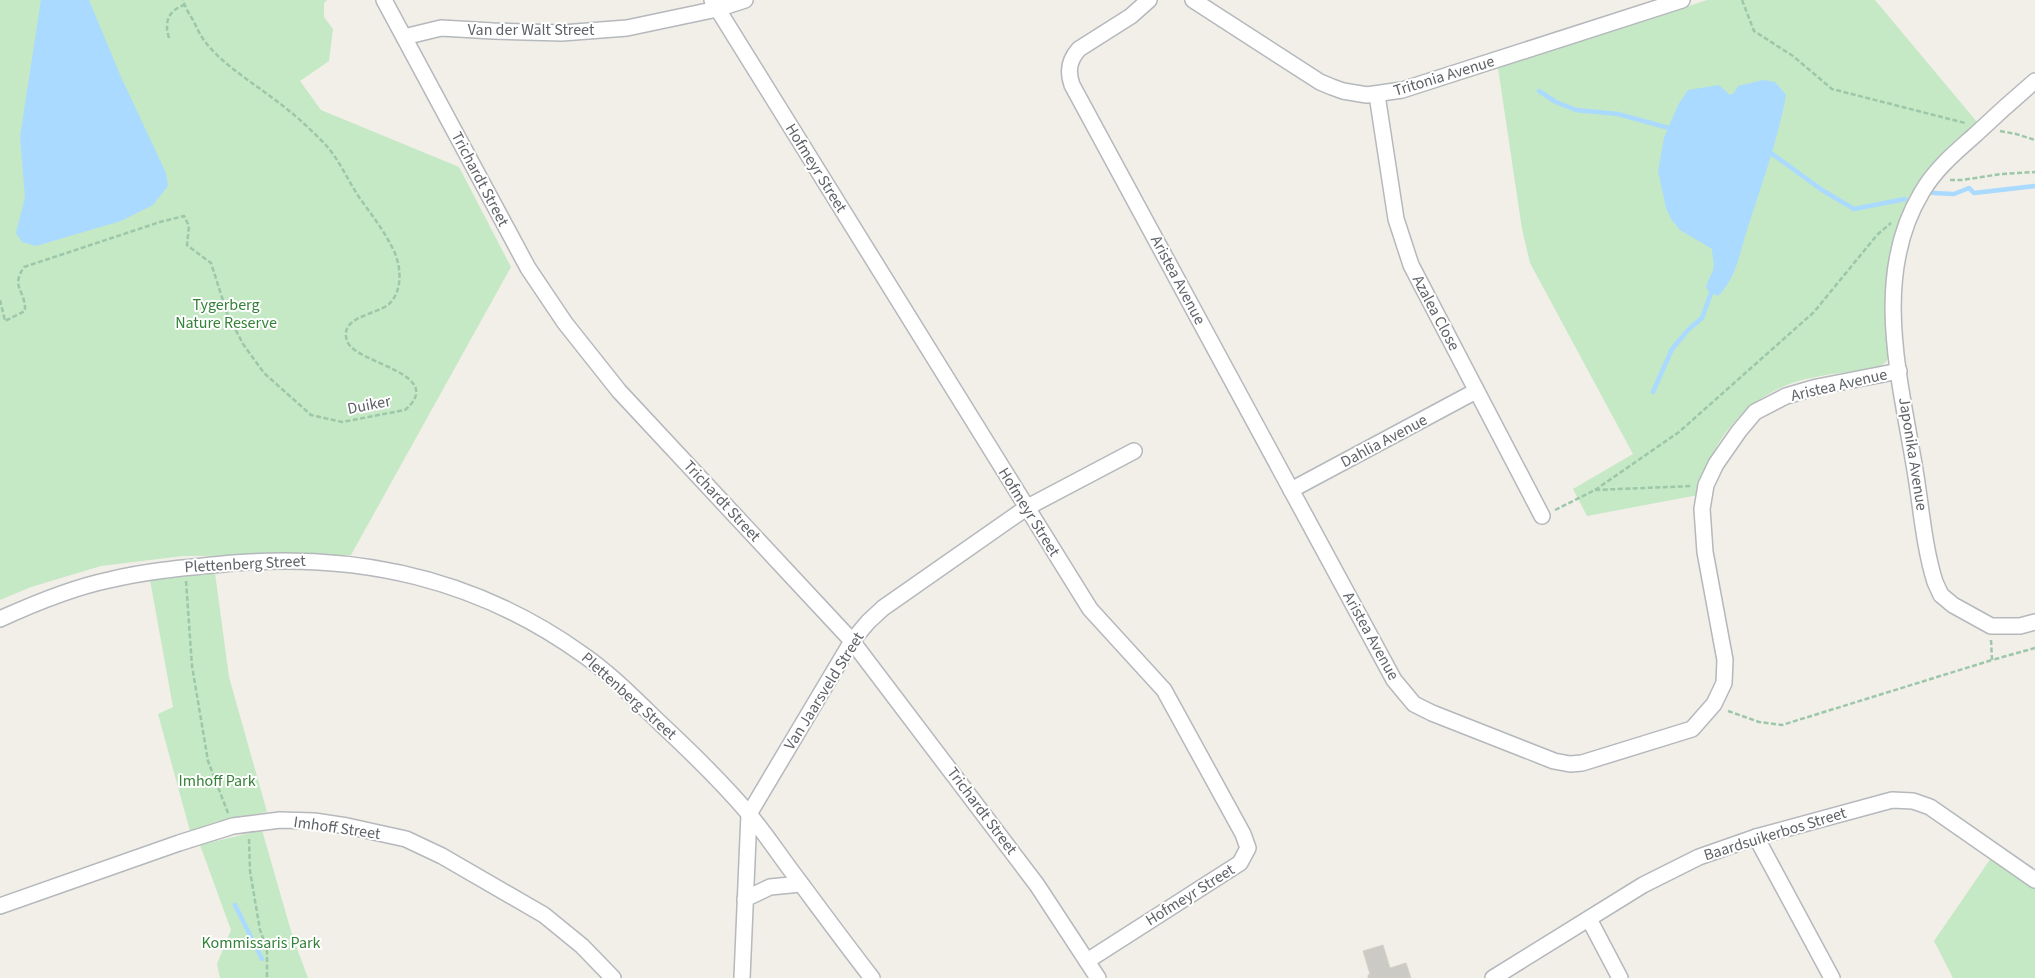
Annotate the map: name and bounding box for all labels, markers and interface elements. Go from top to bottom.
street label: Van der Walt Street [468,19,595,41]
street label: Tritonia Avenue [1391,50,1497,102]
street label: Hofmeyr Street [780,119,852,217]
street label: Trichardt Street [446,128,514,231]
street label: Aristea Avenue [1145,232,1211,328]
street label: Azalea Close [1407,271,1465,355]
park label: Tygerberg Nature Reserve [175,294,277,334]
street label: Aristea Avenue [1789,363,1889,407]
street label: Duiker [345,390,393,420]
street label: Japonika Avenue [1893,396,1933,512]
street label: Dahlia Avenue [1337,409,1431,473]
street label: Trichardt Street [678,455,766,547]
street label: Hofmeyr Street [993,463,1065,561]
street label: Plettenberg Street [184,550,307,578]
street label: Aristea Avenue [1338,588,1404,684]
street label: Van Jaarsveld Street [779,627,870,754]
street label: Plettenberg Street [577,647,682,745]
street label: Trichardt Street [942,763,1023,860]
park label: Imhoff Park [178,770,256,792]
street label: Baardsuikerbos Street [1701,802,1849,866]
street label: Imhoff Street [292,811,382,845]
street label: Hofmeyr Street [1141,859,1239,931]
park label: Kommissaris Park [201,932,321,954]

